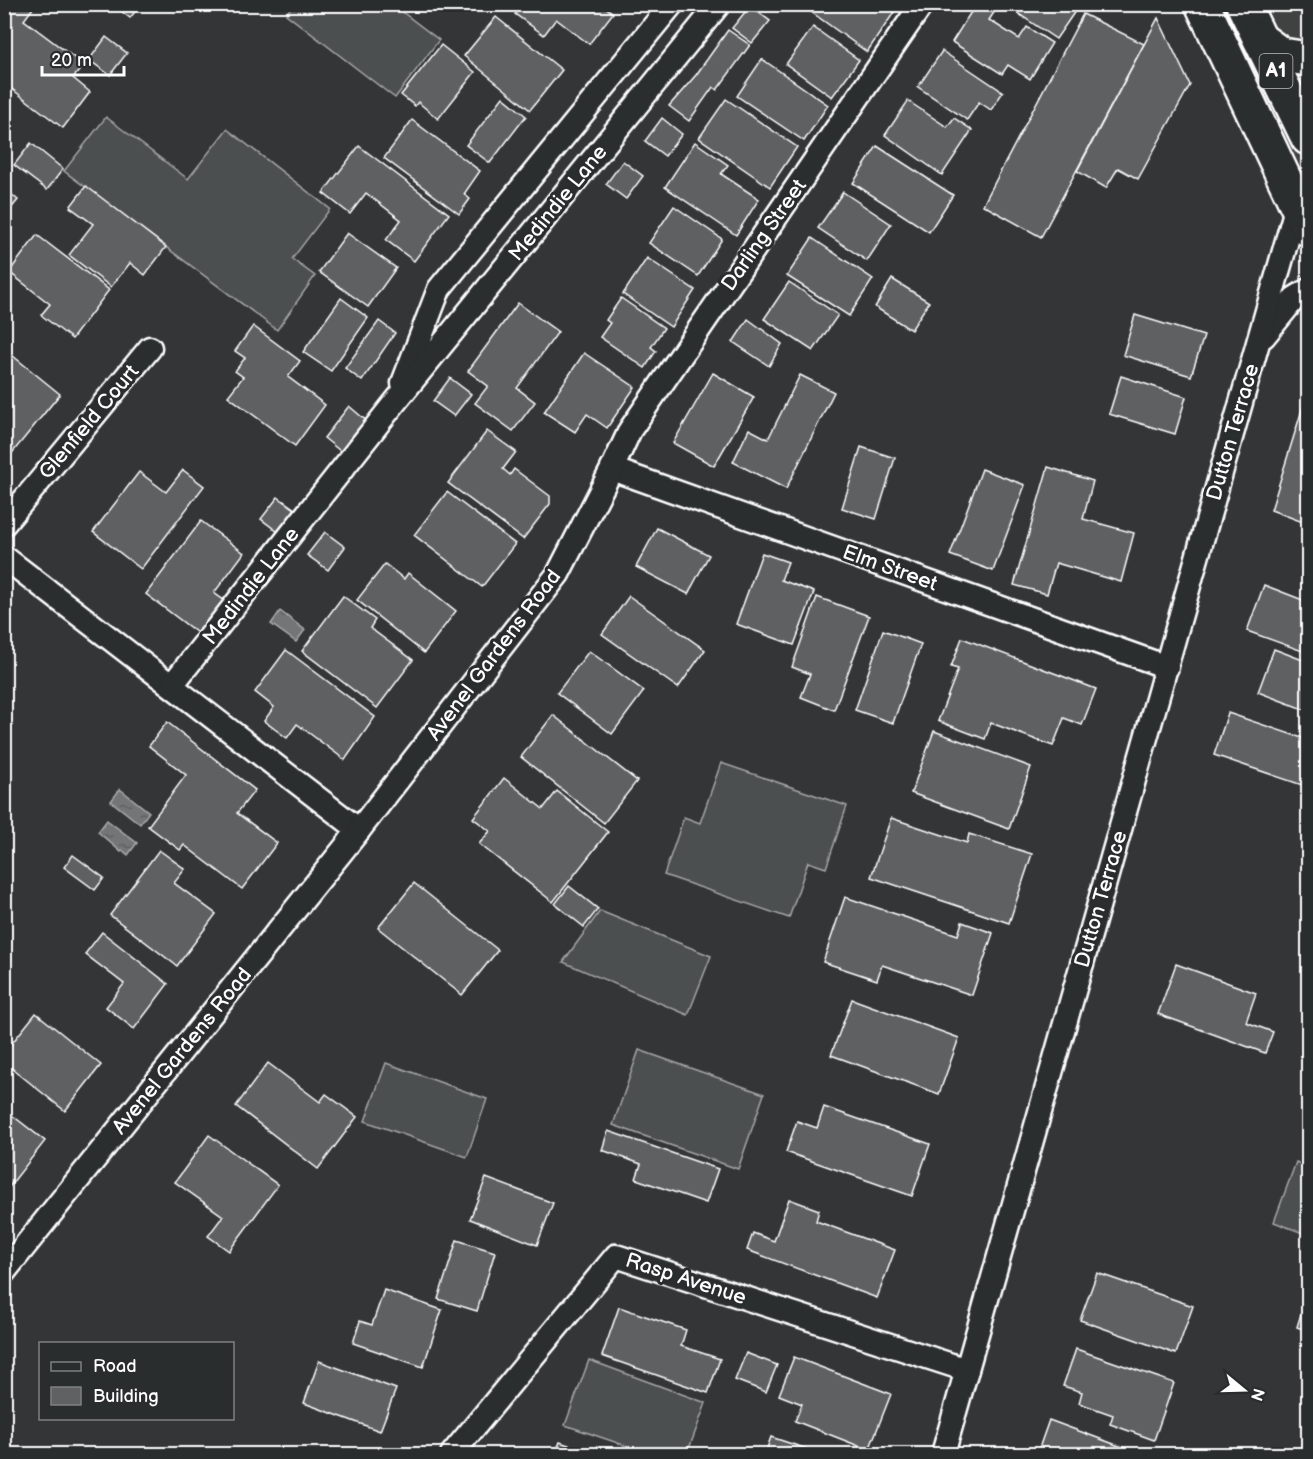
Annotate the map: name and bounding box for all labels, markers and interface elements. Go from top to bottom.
scale bar [42,39,124,77]
text: 20 m [51,50,92,71]
road number: A1 [1260,54,1292,88]
street label: Medindie Lane [504,140,612,266]
street label: Darling Street [716,174,812,296]
street label: Glenfield Court [34,359,145,484]
street label: Dutton Terrace [1202,361,1264,503]
street label: Medindie Lane [197,522,305,650]
street label: Elm Street [839,539,941,597]
street label: Avenel Gardens Road [422,565,566,745]
street label: Dutton Terrace [1070,828,1132,970]
street label: Avenel Gardens Road [107,963,257,1139]
street label: Rasp Avenue [622,1248,750,1310]
legend [39,1342,234,1420]
text: Road [93,1356,137,1377]
north arrow [1214,1360,1274,1420]
text: Building [93,1386,159,1407]
text: N [1246,1386,1268,1403]

